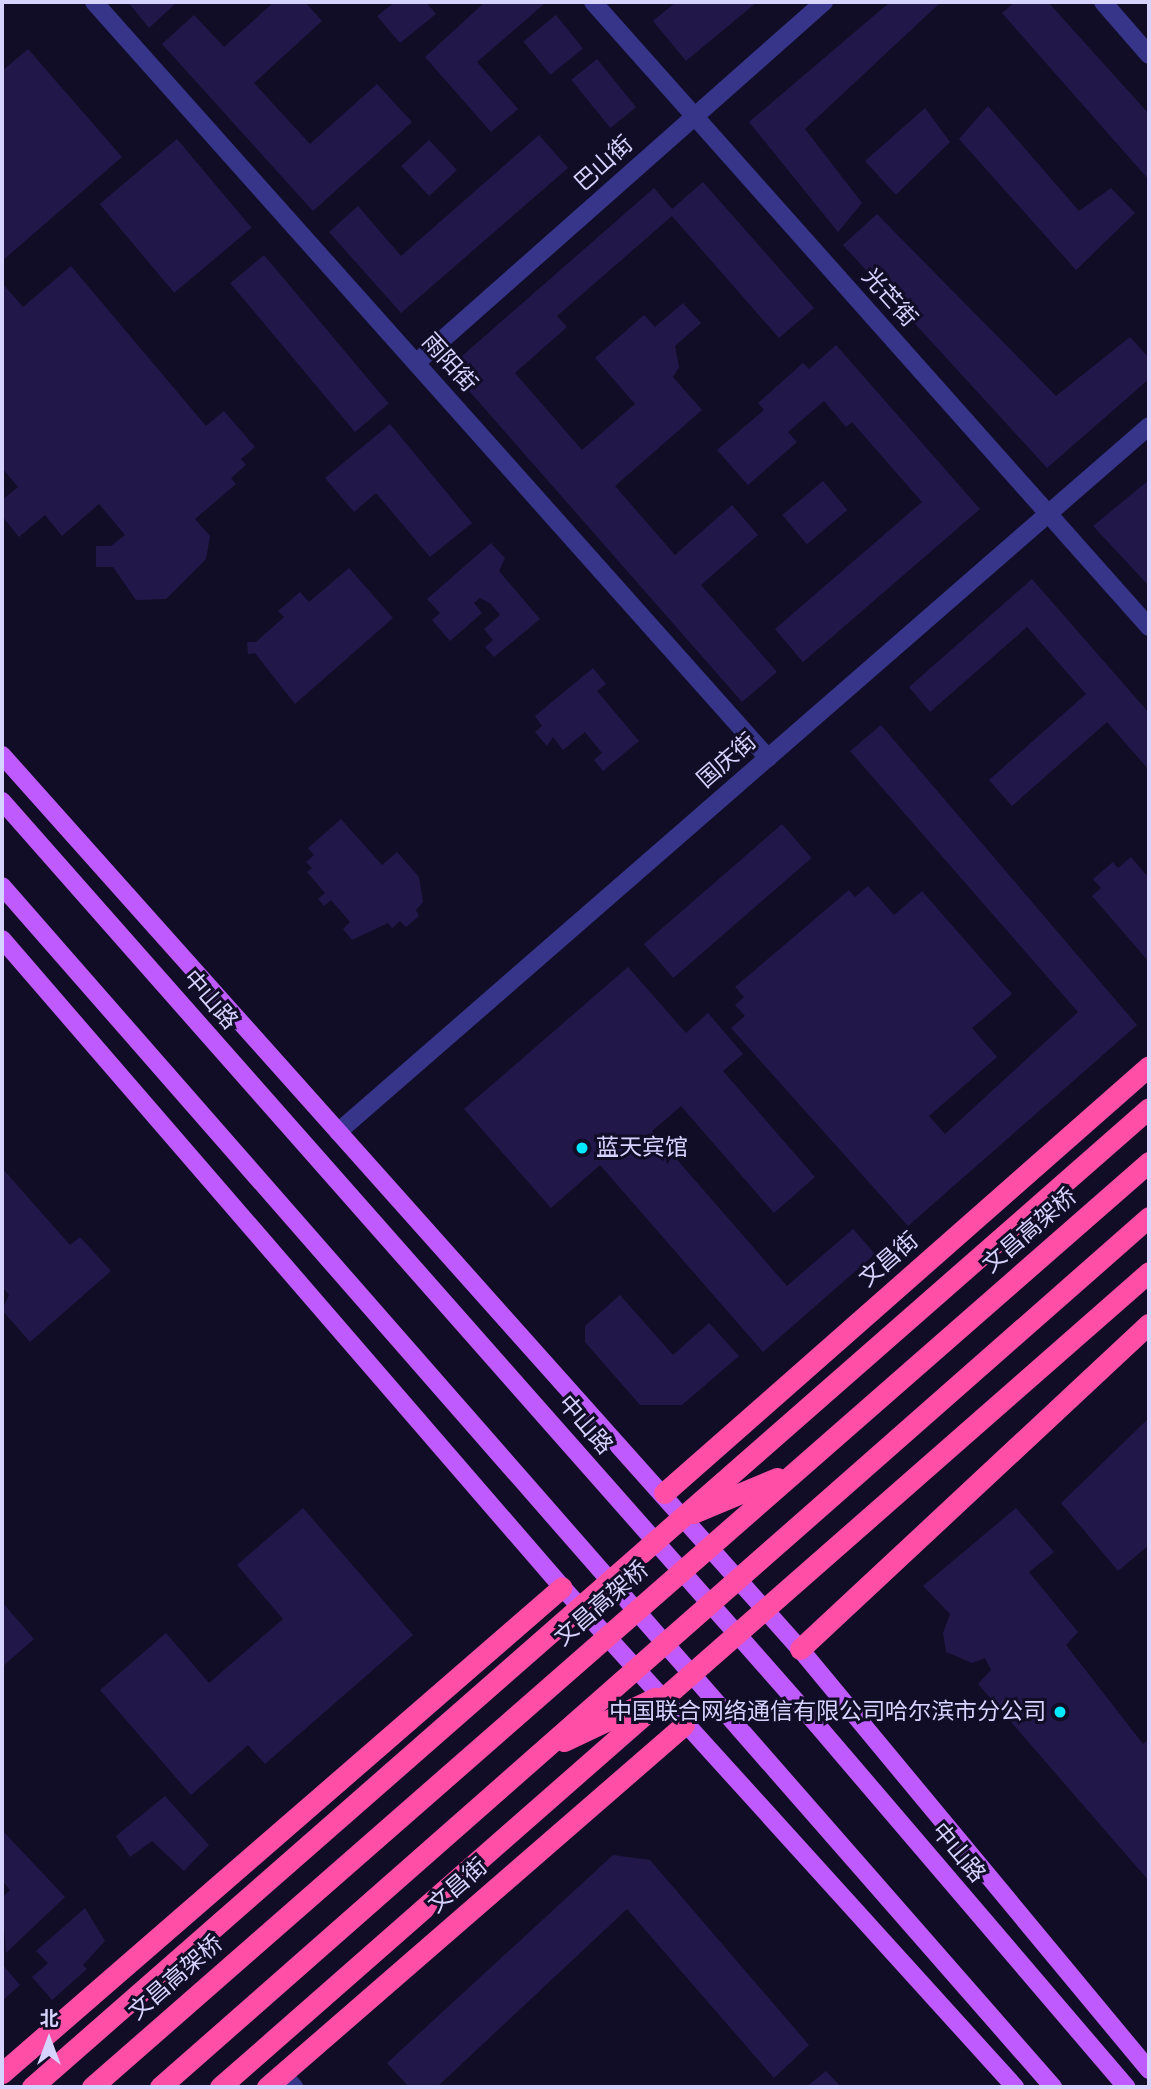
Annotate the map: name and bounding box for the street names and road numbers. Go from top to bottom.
street label: 巴山街 [569,131,639,197]
street label: 光芒街 [856,263,922,333]
street label: 雨阳街 [416,328,482,398]
street label: 国庆街 [692,728,762,794]
street label: 中山路 [177,965,243,1035]
street label: 文昌高架桥 [978,1183,1082,1279]
street label: 文昌街 [854,1227,924,1293]
street label: 中山路 [552,1390,618,1460]
street label: 文昌高架桥 [550,1556,654,1652]
street label: 中山路 [925,1818,991,1888]
street label: 文昌街 [423,1853,493,1919]
street label: 文昌高架桥 [124,1930,228,2026]

